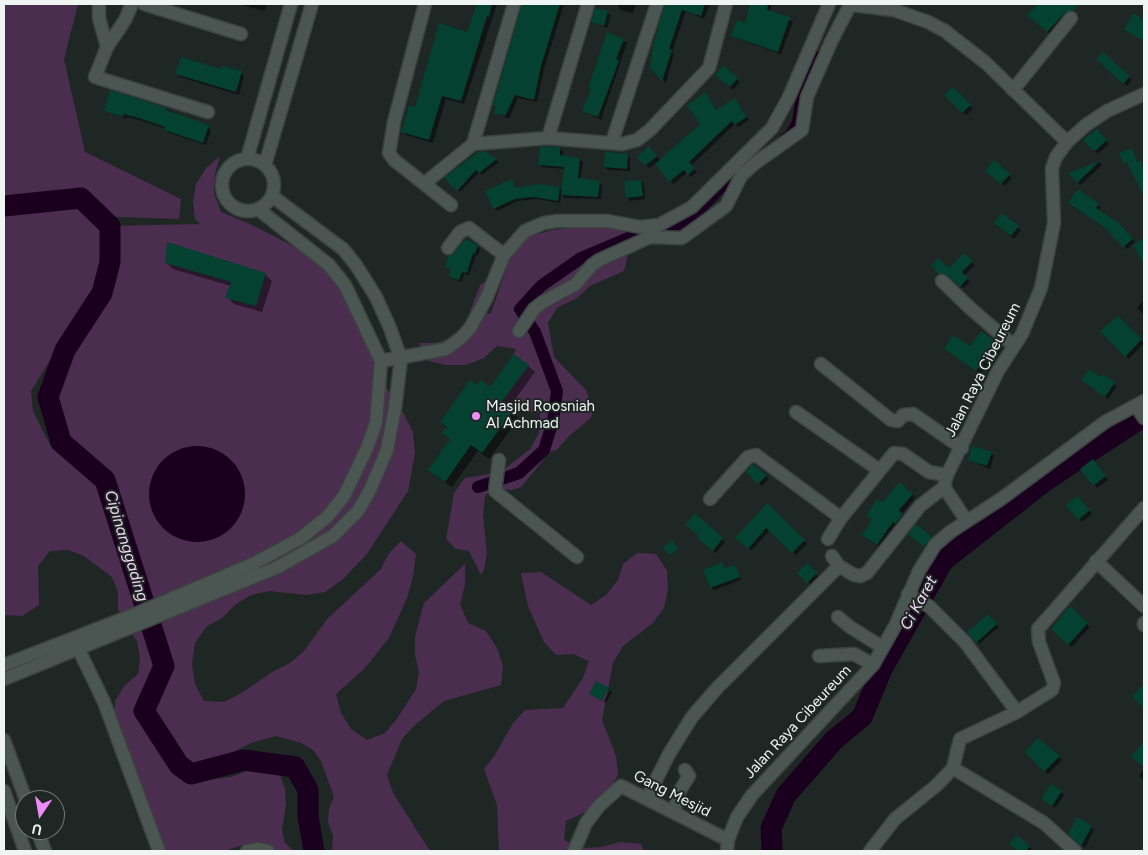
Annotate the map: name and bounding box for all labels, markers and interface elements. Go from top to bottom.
street label: Jalan Raya Cibeureum [941,300,1025,440]
place label: Masjid Roosniah Al Achmad [486,398,595,433]
marker: Masjid Roosniah Al Achmad [470,410,482,422]
water label: Cipinanggading [100,488,152,604]
water label: Ci Karet [896,573,942,633]
street label: Jalan Raya Cibeureum [741,662,855,782]
street label: Gang Mesjid [630,767,714,821]
north arrow [15,790,65,840]
text: U [30,820,44,839]

